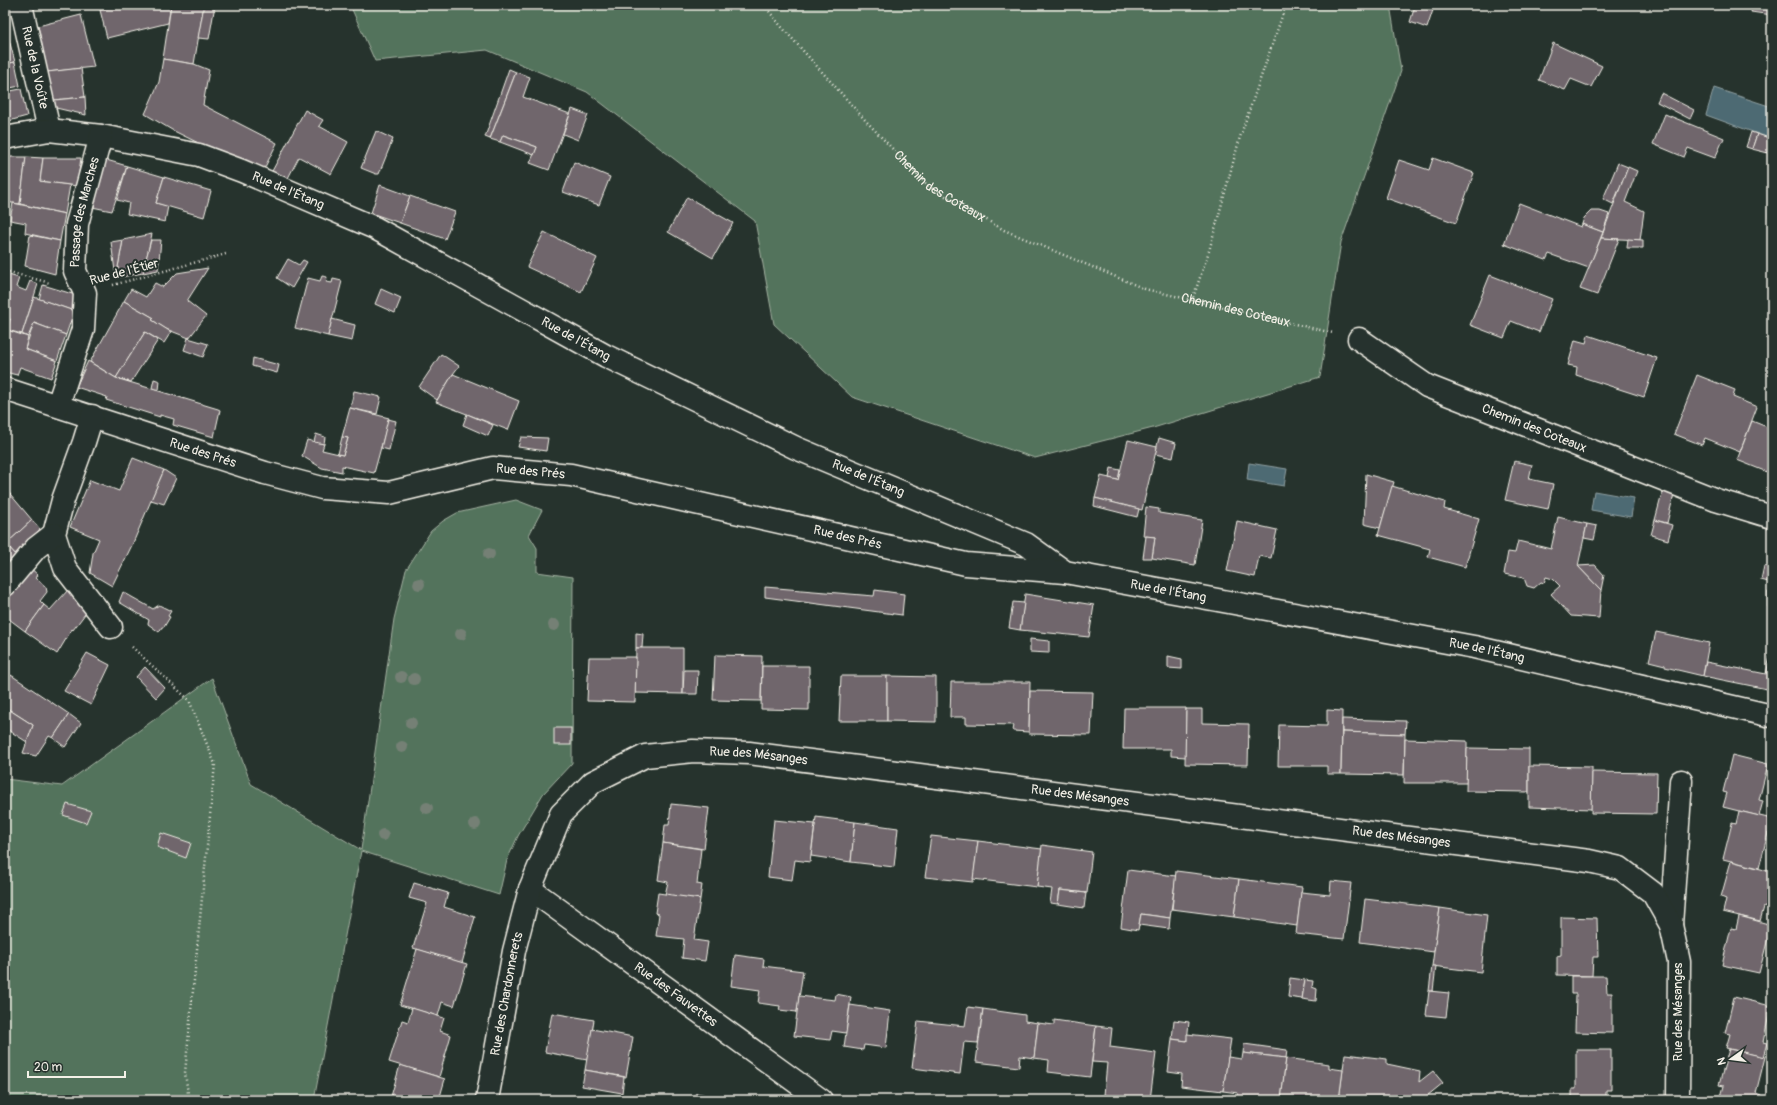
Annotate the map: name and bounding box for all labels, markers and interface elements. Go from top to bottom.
street label: Rue de la Voûte [18,25,52,111]
street label: Chemin des Coteaux [890,147,989,226]
street label: Passage des Marches [67,155,103,268]
street label: Rue de l'Étang [250,168,327,213]
street label: Rue de l'Étier [88,255,161,289]
street label: Chemin des Coteaux [1179,290,1292,331]
street label: Rue de l'Étang [538,314,613,365]
street label: Chemin des Coteaux [1480,400,1589,456]
street label: Rue des Prés [168,435,238,471]
street label: Rue de l'Étang [830,456,907,501]
street label: Rue des Prés [495,460,566,482]
street label: Rue des Prés [812,522,883,553]
street label: Rue de l'Étang [1129,576,1208,606]
street label: Rue de l'Étang [1448,635,1527,667]
street label: Rue des Mésanges [709,744,809,768]
street label: Rue des Mésanges [1030,781,1130,810]
street label: Rue des Mésanges [1351,823,1452,851]
street label: Rue des Chardonnerets [487,930,527,1057]
street label: Rue des Fauvettes [631,959,721,1030]
street label: Rue des Mésanges [1670,962,1686,1061]
north arrow [1711,1039,1751,1079]
scale bar [28,1053,125,1079]
text: N [1714,1056,1729,1066]
text: 20 m [34,1060,63,1075]

